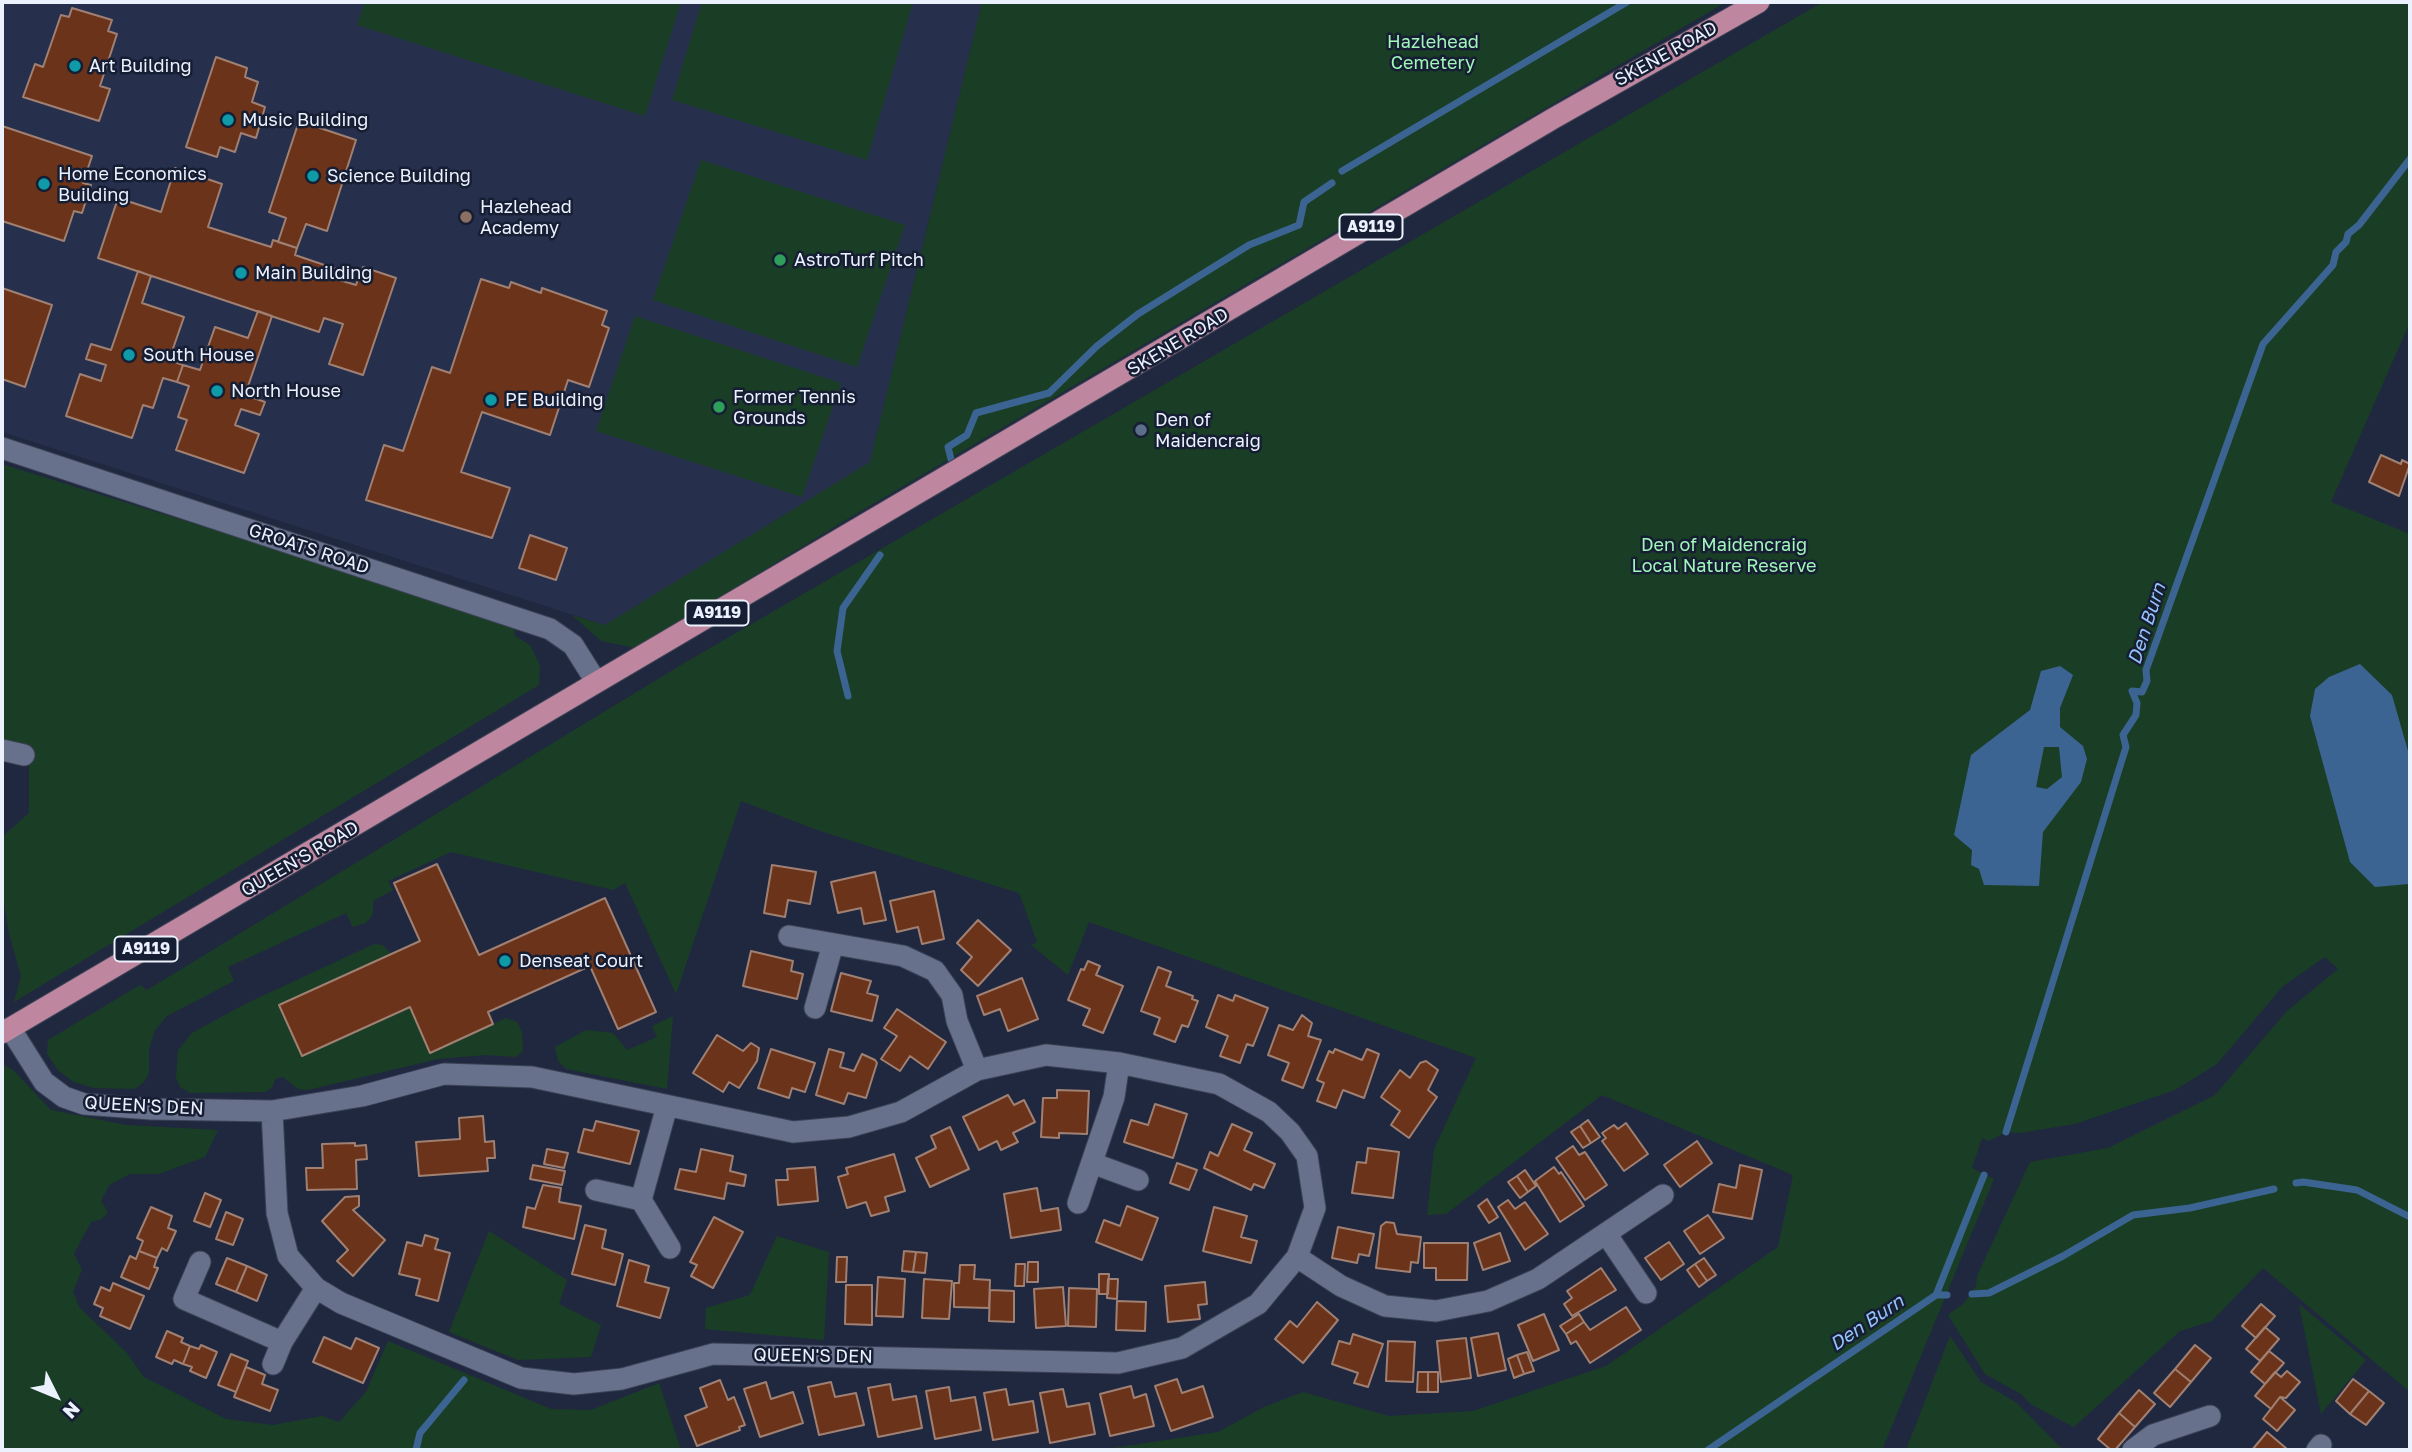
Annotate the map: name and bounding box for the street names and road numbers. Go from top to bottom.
street label: SKENE ROAD [1611,17,1721,91]
road number: A9119 [1340,215,1402,240]
street label: SKENE ROAD [1124,303,1232,381]
street label: GROATS ROAD [246,519,372,579]
road number: A9119 [686,600,748,626]
street label: QUEEN'S ROAD [237,817,363,901]
road number: A9119 [114,937,178,962]
street label: QUEEN'S DEN [84,1092,204,1120]
street label: QUEEN'S DEN [753,1344,873,1368]

